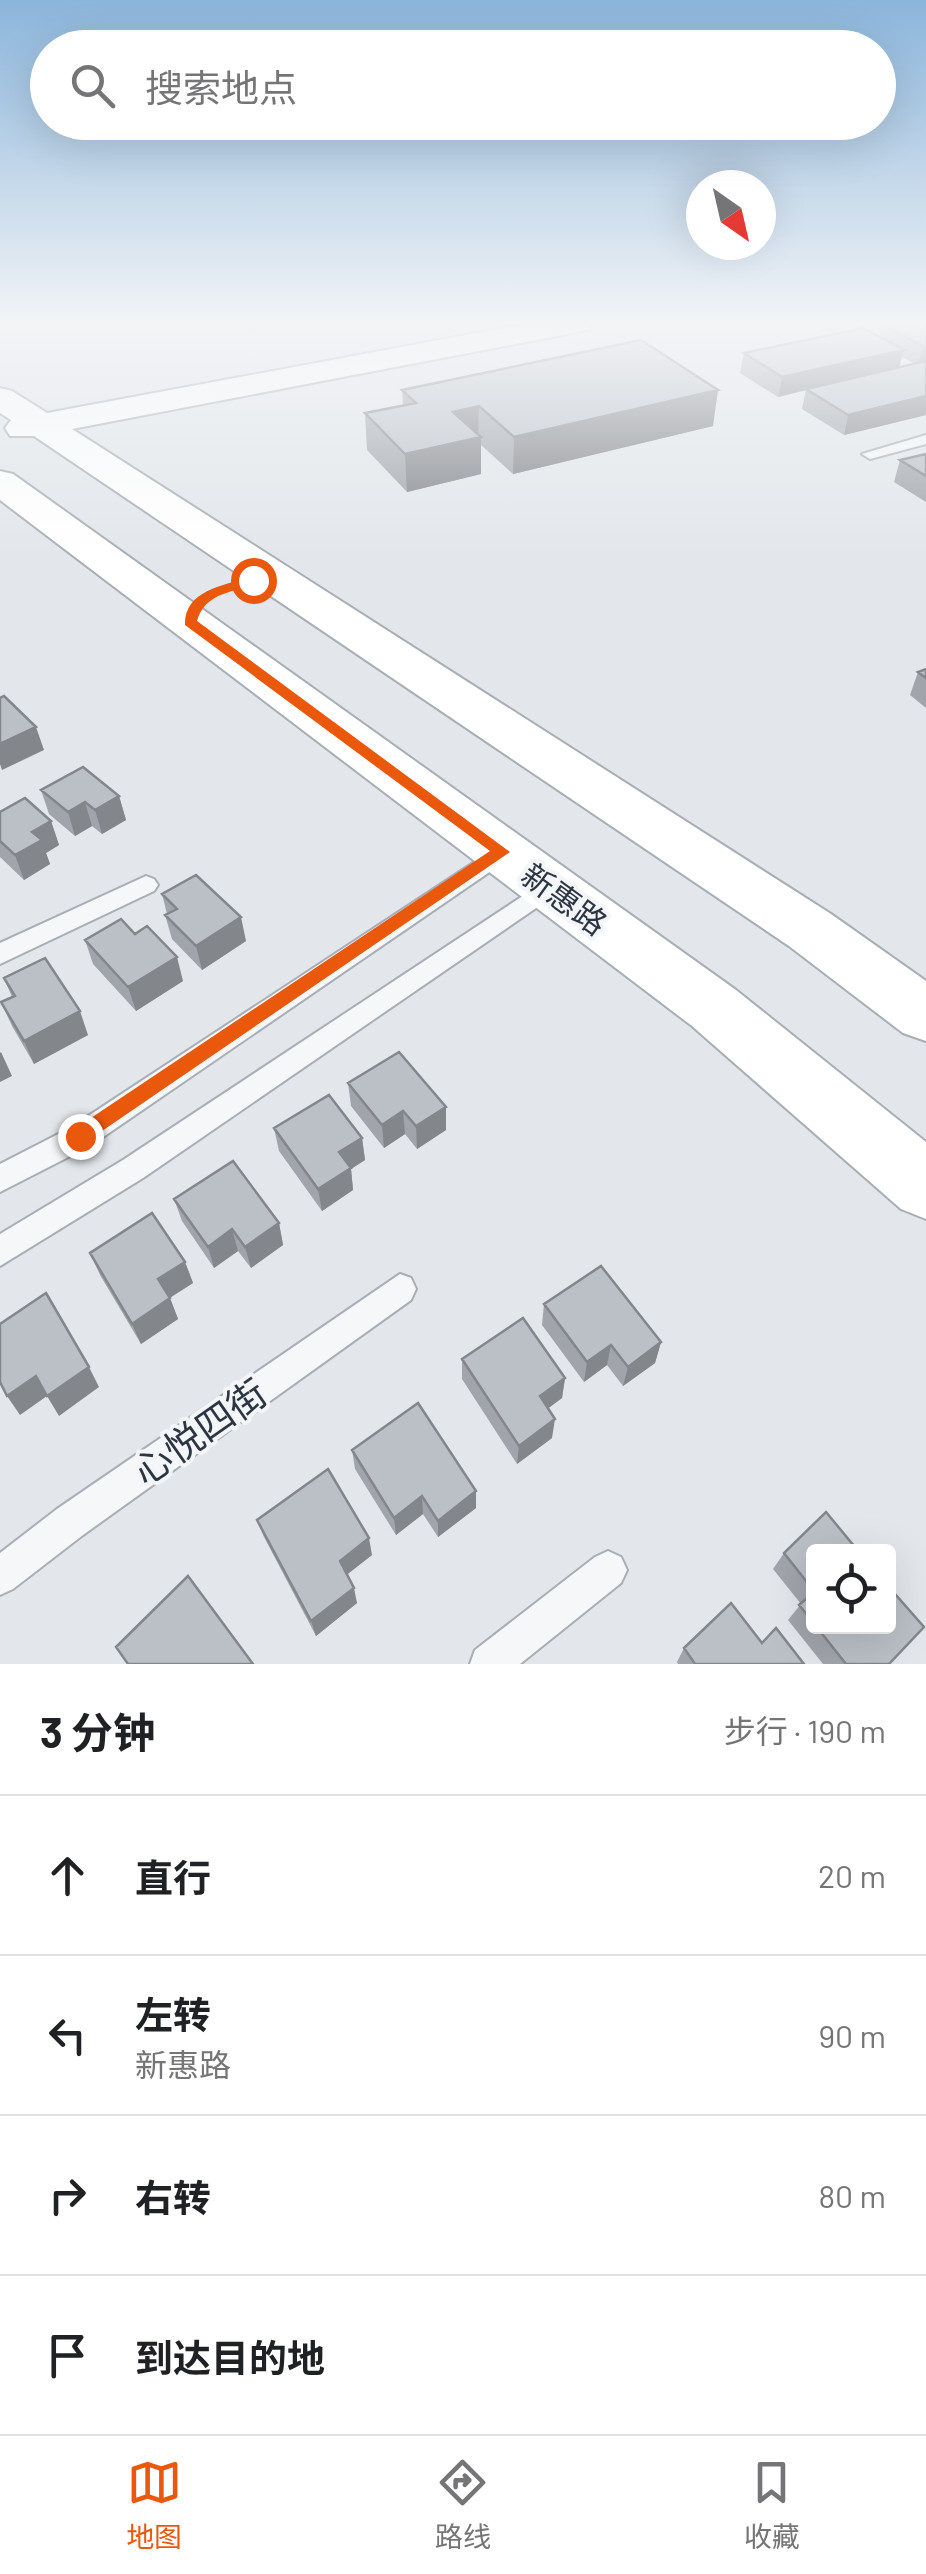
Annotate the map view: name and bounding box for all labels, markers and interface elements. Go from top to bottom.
search box [30,30,896,140]
icon: search [65,58,120,113]
text: 搜索地点 [145,64,297,110]
north arrow [686,170,776,260]
route start [231,558,277,604]
street label: 新惠路 [515,854,615,942]
route end [58,1114,104,1160]
street label: 心悦四街 [124,1369,274,1493]
map controls [806,1544,896,1634]
button: locate [806,1544,896,1634]
text: 3 分钟 [40,1706,155,1756]
text: 步行 · 190 m [724,1711,886,1749]
icon: ahead [40,1848,95,1903]
text: 直行 [135,1854,211,1900]
text: 20 m [818,1856,886,1894]
text: 左转 [135,1991,211,2037]
icon: left [40,2008,95,2063]
text: 90 m [818,2016,886,2054]
text: 新惠路 [135,2045,231,2083]
icon: right [40,2168,95,2223]
text: 右转 [135,2174,211,2220]
text: 80 m [818,2176,886,2214]
icon: arrive [40,2328,95,2383]
text: 到达目的地 [135,2334,325,2380]
tab: 地图 [126,2455,182,2555]
tab: 路线 [435,2455,491,2555]
tab: 收藏 [744,2455,800,2555]

